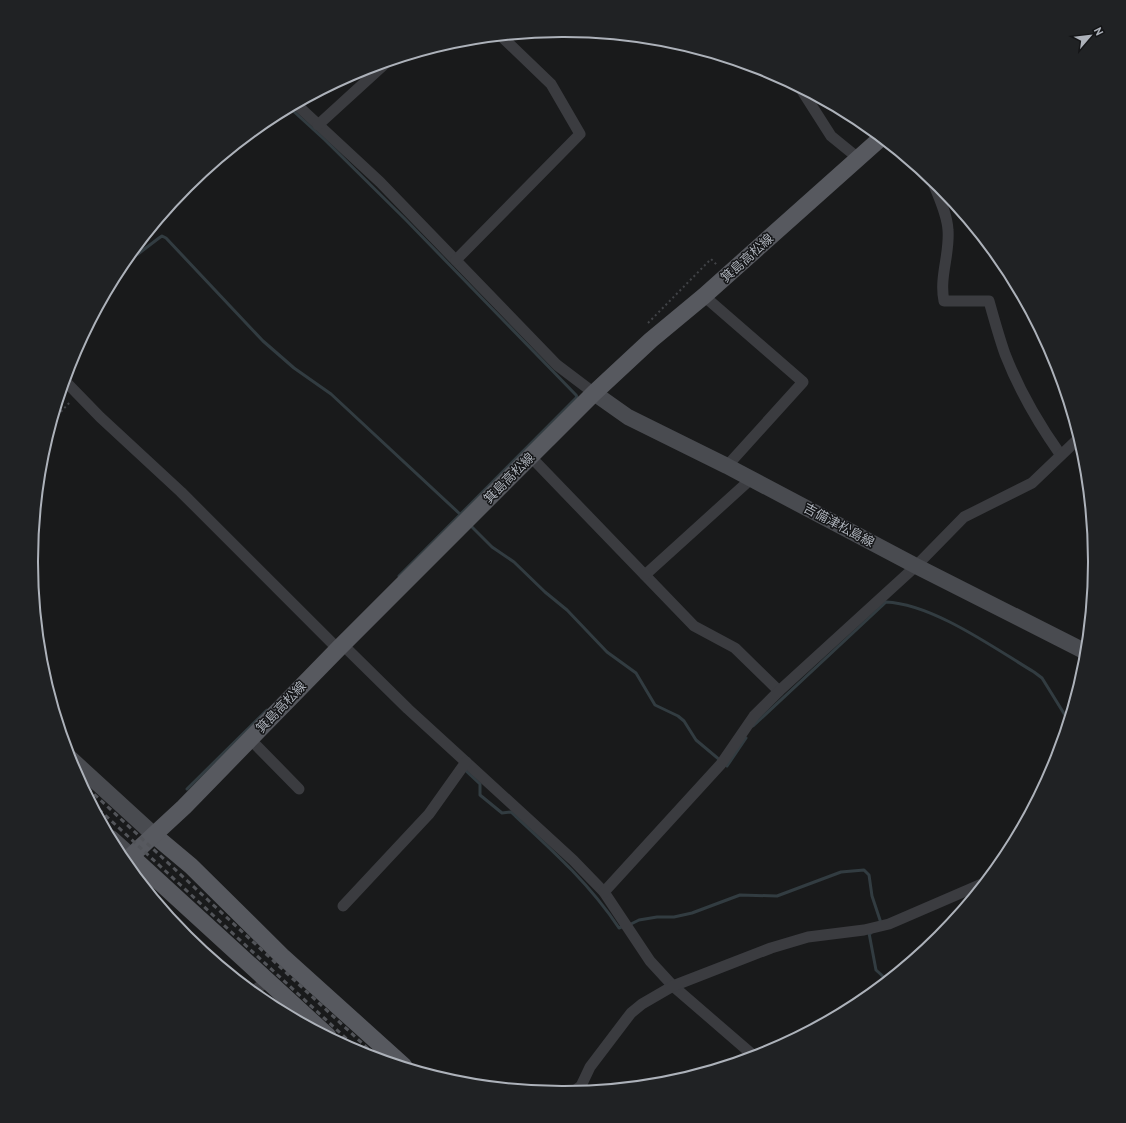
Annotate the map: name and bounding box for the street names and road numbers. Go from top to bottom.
street label: 箕島高松線 [717,230,777,286]
street label: 箕島高松線 [480,449,538,507]
street label: 吉備津松島線 [801,499,877,551]
street label: 箕島高松線 [252,678,310,736]

